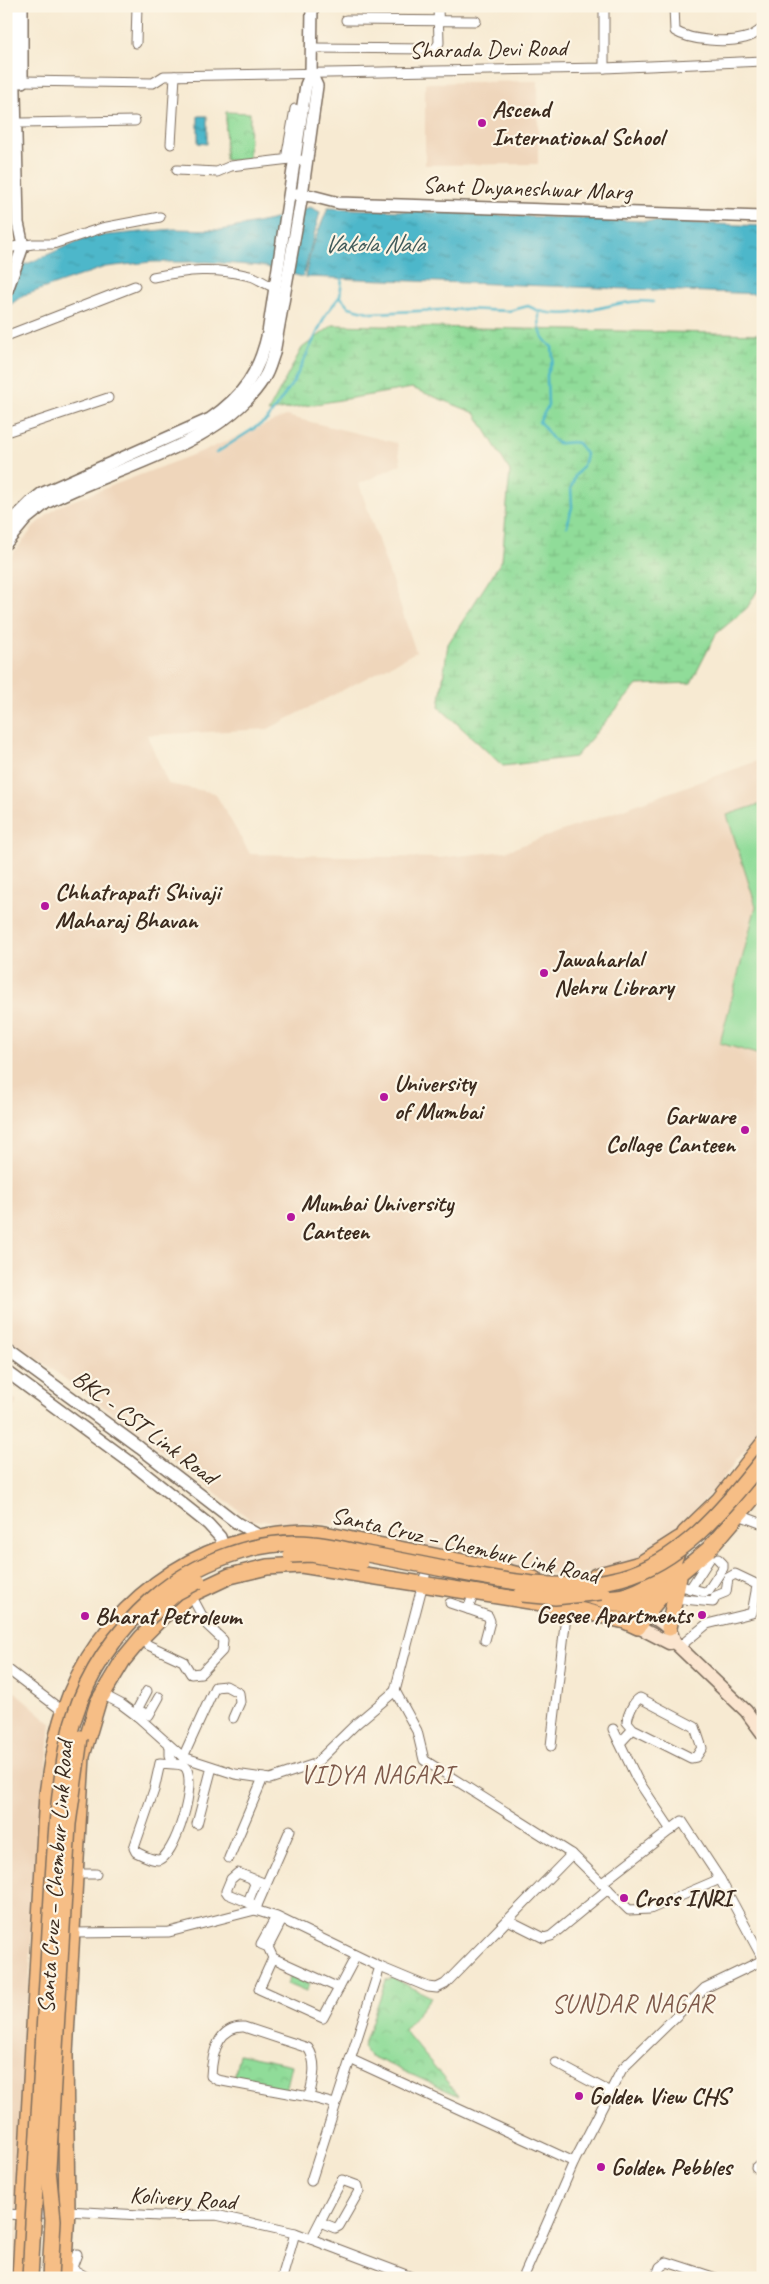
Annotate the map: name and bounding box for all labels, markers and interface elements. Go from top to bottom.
street label: Sharada Devi Road [409,33,571,65]
place label: Ascend International School [492,94,668,152]
marker: Ascend International School [476,117,488,129]
street label: Sant Dnyaneshwar Marg [422,169,634,207]
water label: Vakola Nala [324,228,426,260]
place label: Chhatrapati Shivaji Maharaj Bhavan [55,877,223,935]
marker: Chhatrapati Shivaji Maharaj Bhavan [39,900,51,912]
place label: Jawaharlal Nehru Library [552,944,676,1002]
marker: Jawaharlal Nehru Library [538,967,550,979]
place label: University of Mumbai [394,1068,485,1126]
marker: University of Mumbai [378,1091,390,1103]
place label: Garware Collage Canteen [606,1101,737,1159]
marker: Garware Collage Canteen [739,1124,751,1136]
place label: Mumbai University Canteen [301,1188,455,1246]
marker: Mumbai University Canteen [285,1211,297,1223]
street label: BKC - CST Link Road [67,1363,226,1493]
street label: Santa Cruz – Chembur Link Road [328,1500,605,1591]
place label: Geesee Apartments [536,1600,695,1630]
place label: Bharat Petroleum [95,1601,244,1631]
marker: Geesee Apartments [696,1609,708,1621]
marker: Bharat Petroleum [79,1610,91,1622]
street label: Santa Cruz – Chembur Link Road [31,1736,80,2014]
district label: VIDYA NAGARI [301,1759,458,1791]
place label: Cross INRI [634,1883,737,1913]
marker: Cross INRI [618,1892,630,1904]
district label: SUNDAR NAGAR [552,1988,716,2020]
place label: Golden View CHS [589,2081,734,2111]
marker: Golden View CHS [573,2090,585,2102]
place label: Golden Pebbles [611,2152,734,2182]
marker: Golden Pebbles [595,2161,607,2173]
street label: Kolivery Road [129,2179,241,2217]

